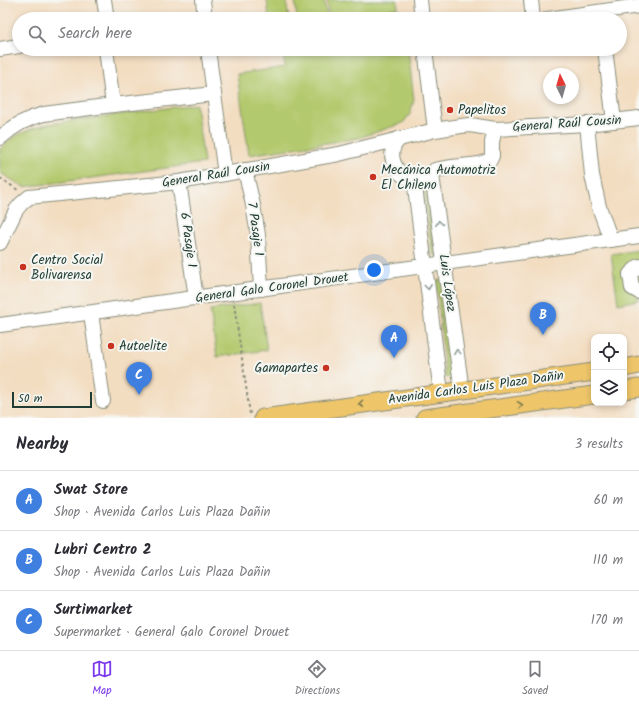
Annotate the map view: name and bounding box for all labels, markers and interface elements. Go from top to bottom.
search box [12,12,627,56]
text: Search here [58,22,132,46]
icon: search [26,23,48,45]
north arrow [543,68,579,104]
place label: Papelitos [458,100,506,121]
marker: Papelitos [445,105,455,115]
street label: General Raúl Cousin [512,110,622,138]
street label: General Raúl Cousin [160,156,272,194]
place label: Mecánica Automotriz El Chileno [381,160,496,196]
marker: Mecánica Automotriz El Chileno [368,172,378,182]
street label: 7 Pasaje 1 [241,201,269,257]
street label: 6 Pasaje 1 [174,211,202,269]
one-way arrow [435,220,444,227]
place label: Centro Social Bolivarensa [31,250,103,286]
street label: Luis López [433,253,461,313]
your location [364,260,384,280]
marker: Centro Social Bolivarensa [18,262,28,272]
street label: General Galo Coronel Drouet [194,267,351,309]
one-way arrow [423,284,432,290]
pin: B [530,302,556,335]
pin: A [381,325,407,358]
map controls [591,334,627,406]
button: locate [591,334,627,370]
place label: Autoelite [119,336,167,357]
marker: Autoelite [106,341,116,351]
one-way arrow [453,349,462,355]
place label: Gamapartes [254,358,318,379]
pin: C [126,362,152,395]
marker: Gamapartes [321,363,331,373]
street label: Avenida Carlos Luis Plaza Dañin [387,365,565,411]
button: layers [591,370,627,406]
scale bar [12,390,92,409]
text: 50 m [18,390,43,408]
one-way arrow [358,399,364,408]
one-way arrow [516,401,523,410]
text: Nearby [16,431,68,458]
text: 3 results [575,434,623,455]
text: Swat Store [54,478,128,502]
text: A [25,490,33,511]
text: 60 m [594,490,623,511]
text: Shop · Avenida Carlos Luis Plaza Dañin [54,502,271,523]
text: Lubri Centro 2 [54,538,152,562]
text: B [25,550,33,571]
text: 110 m [593,550,623,571]
text: Shop · Avenida Carlos Luis Plaza Dañin [54,562,271,583]
text: Surtimarket [54,598,133,622]
text: C [25,610,33,631]
text: 170 m [591,610,623,631]
text: Supermarket · General Galo Coronel Drouet [54,622,289,643]
tab: Map [91,658,113,700]
tab: Directions [295,658,340,700]
tab: Saved [522,658,548,700]

